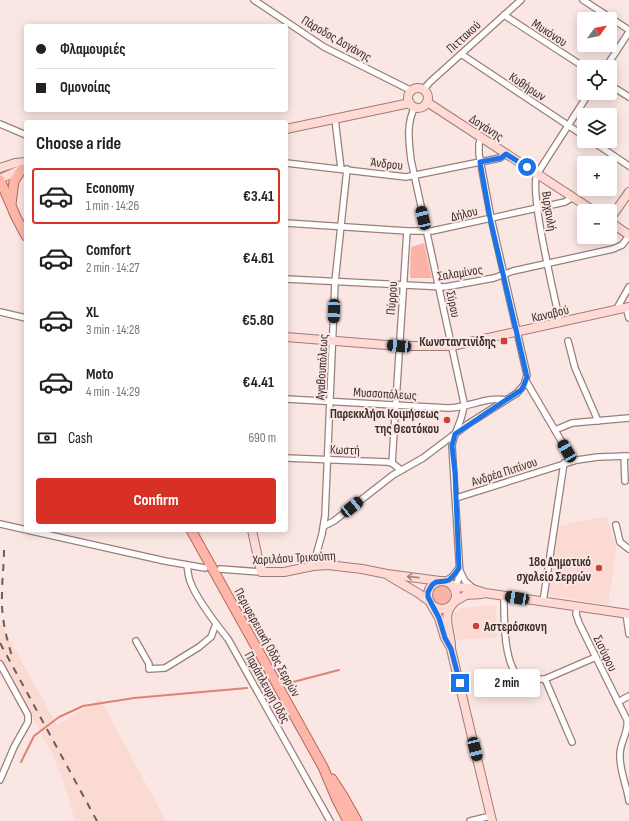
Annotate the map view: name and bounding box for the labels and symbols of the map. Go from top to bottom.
street label: Πάροδος Δογάνης [299,12,374,65]
north arrow [577,12,617,52]
street label: Μυκόνου [529,15,570,50]
street label: Πιττακού [443,17,484,56]
street label: Κυθήρων [506,69,549,105]
street label: Δογάνης [466,111,507,145]
street label: Άνδρου [370,154,404,174]
route start [518,158,536,176]
street label: Βιρχανλή [538,190,560,232]
street label: Δήλου [449,203,479,225]
car [414,205,432,231]
street label: Σαλαμίνος [436,262,484,284]
street label: Πύρρου [383,281,401,315]
street label: Σύρου [442,289,464,319]
car [328,299,340,323]
street label: Καναβού [530,302,570,326]
street label: Αγαθουπόλεως [312,334,332,401]
place label: Κωνσταντινίδης [419,334,496,350]
marker: Κωνσταντινίδης [499,336,509,346]
car [387,339,411,353]
street label: Μυσσοπόλεως [353,384,417,404]
place label: Παρεκκλήσι Κοιμήσεως της Θεοτόκου [330,406,439,437]
marker: Παρεκκλήσι Κοιμήσεως της Θεοτόκου [442,415,452,425]
car [556,438,578,464]
street label: Κωστή [330,441,360,459]
street label: Ανδρέα Πιπίνου [468,454,539,490]
car [339,495,365,519]
street label: Χαριλάου Τρικούπη [251,548,336,568]
place label: 18ο Δημοτικό σχολείο Σερρών [516,554,592,585]
marker: 18ο Δημοτικό σχολείο Σερρών [594,563,604,573]
one-way arrow [407,573,420,581]
street label: Περιφερειακή Οδός Σερρών [231,585,304,700]
car [504,590,530,606]
place label: Αστερόσκονη [483,619,547,635]
marker: Αστερόσκονη [471,621,481,631]
street label: Σισύφου [590,633,621,674]
street label: Παράπλευρη Οδός [241,649,293,726]
callout: 2 min [474,669,540,697]
route end [451,674,469,692]
car [466,736,484,762]

